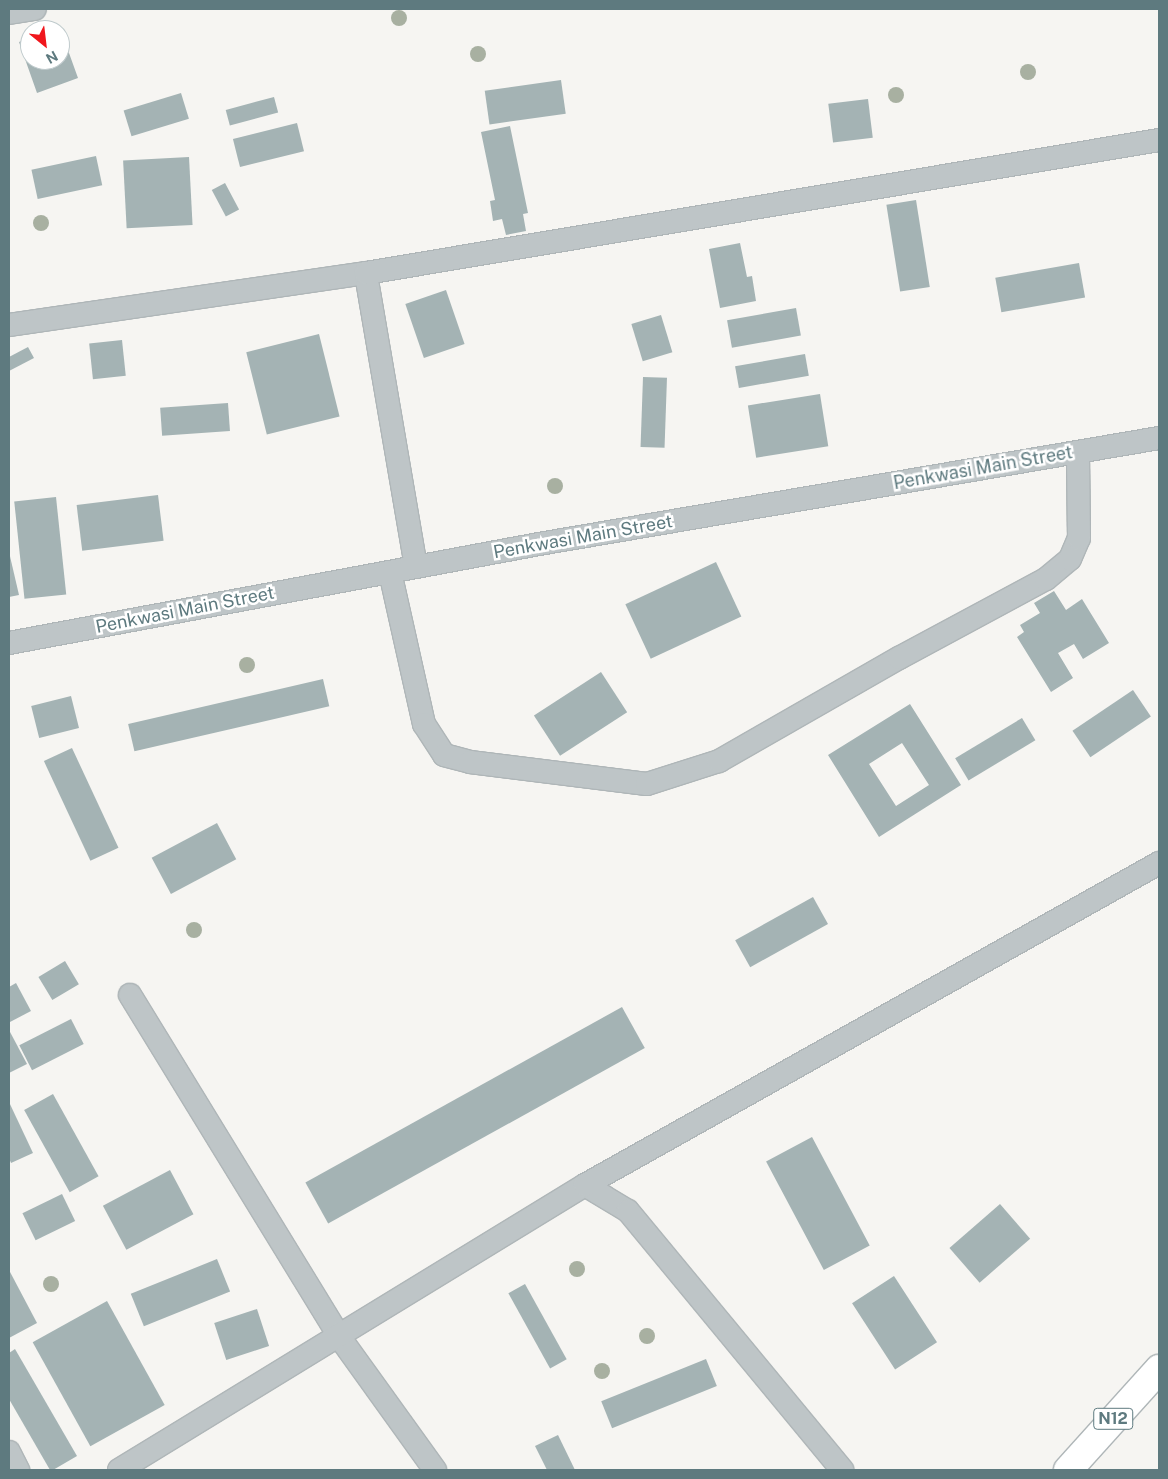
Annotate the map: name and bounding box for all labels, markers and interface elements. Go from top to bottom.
north arrow [20,20,70,70]
text: N [43,48,60,67]
street label: Penkwasi Main Street [892,442,1074,494]
street label: Penkwasi Main Street [492,511,674,563]
street label: Penkwasi Main Street [94,582,276,638]
road number: N12 [1093,1406,1133,1432]

